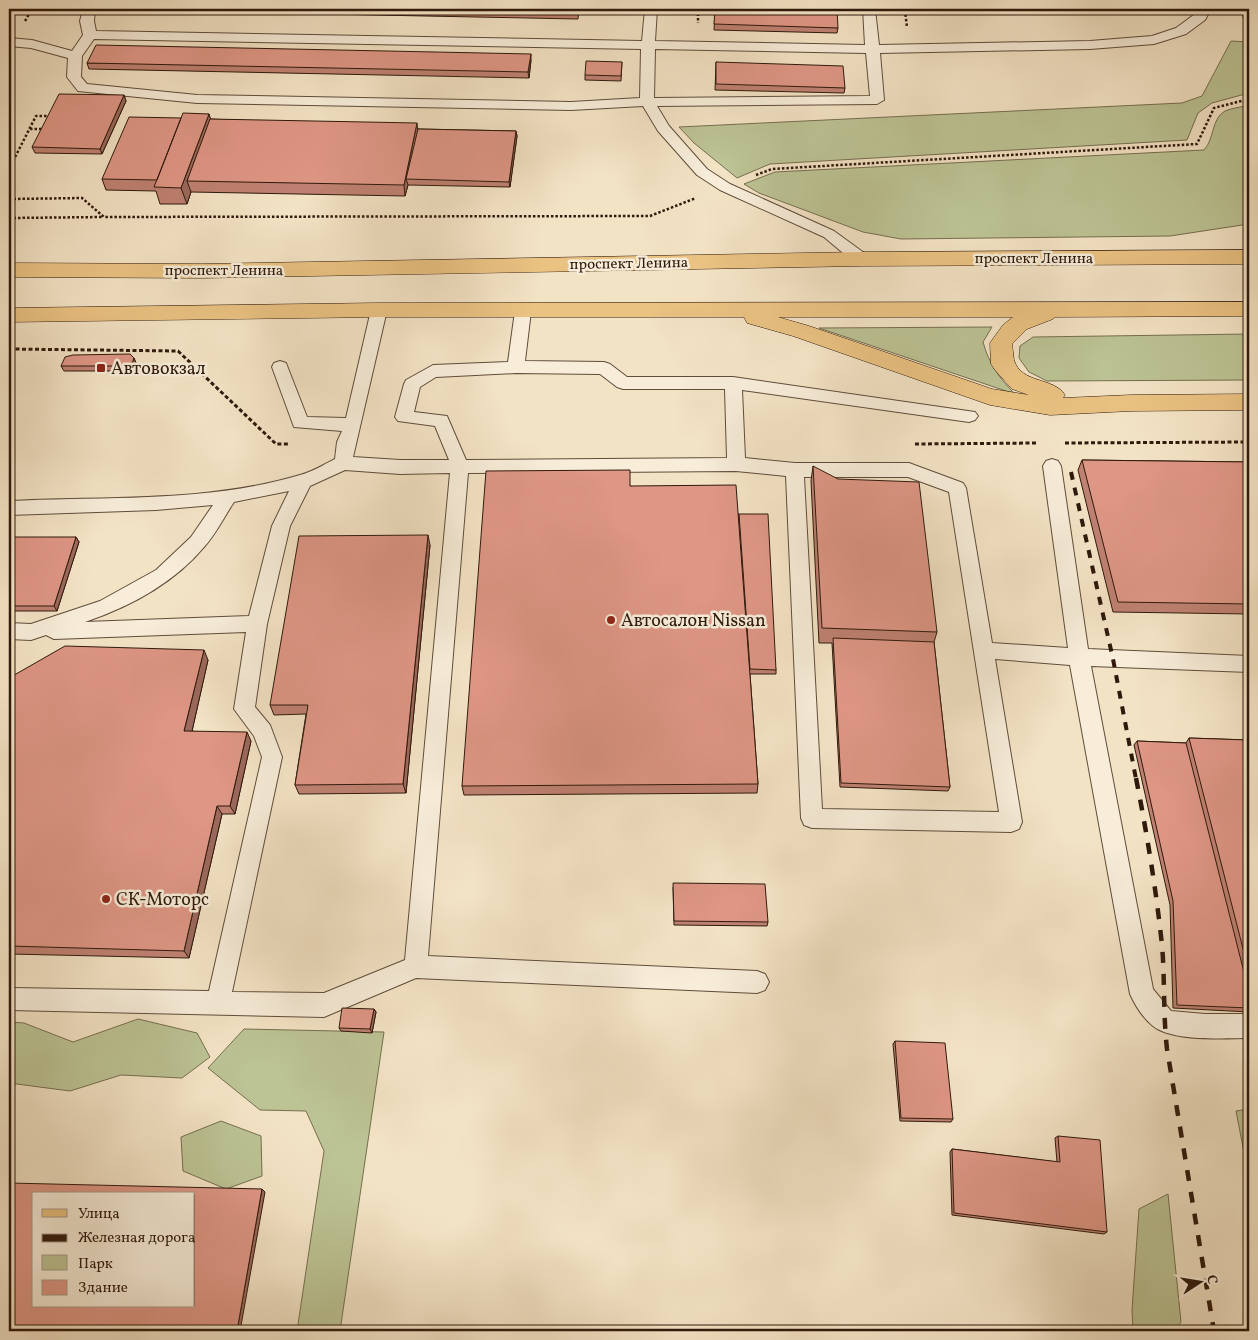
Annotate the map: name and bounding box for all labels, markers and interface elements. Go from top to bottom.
street label: проспект Ленина [975,249,1093,270]
street label: проспект Ленина [570,253,688,276]
street label: проспект Ленина [165,261,283,282]
place label: Автовокзал [111,357,206,382]
marker: Автовокзал [95,362,107,374]
place label: Автосалон Nissan [621,609,766,634]
marker: Автосалон Nissan [605,614,617,626]
place label: СК-Моторс [116,888,209,913]
marker: СК-Моторс [100,893,112,905]
legend [32,1192,195,1308]
text: Улица [78,1204,120,1225]
text: Железная дорога [78,1228,195,1249]
text: Парк [78,1254,113,1275]
north arrow [1176,1258,1226,1308]
text: С [1201,1273,1221,1286]
text: Здание [78,1278,128,1299]

